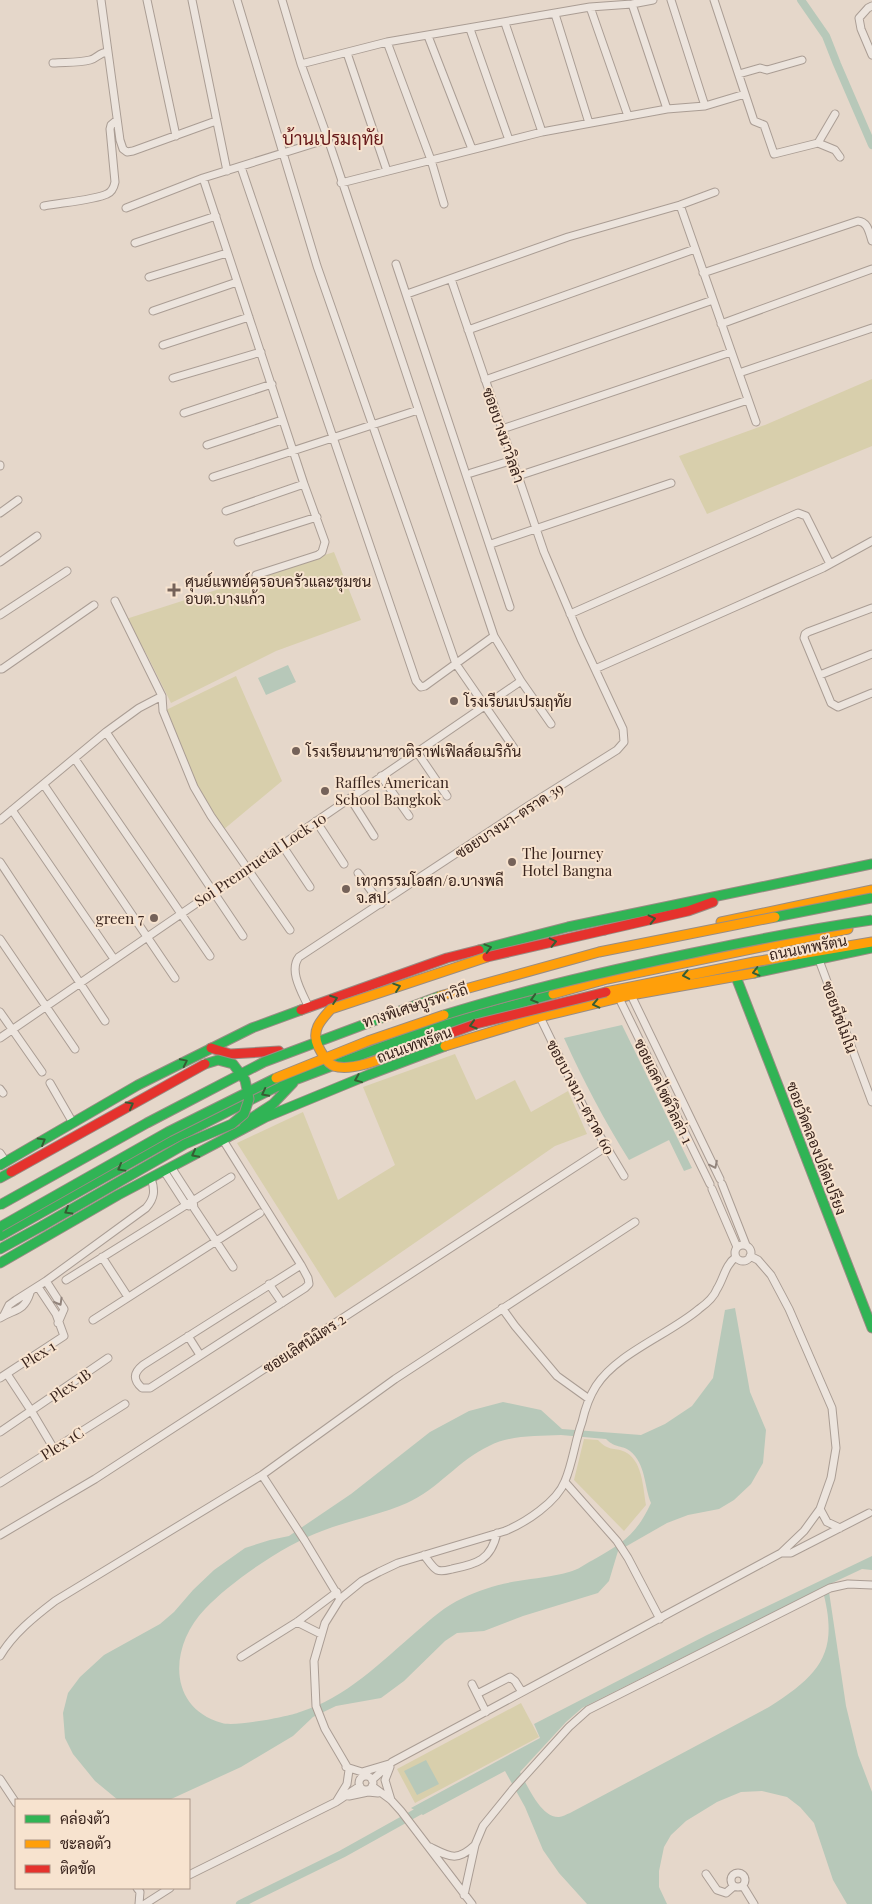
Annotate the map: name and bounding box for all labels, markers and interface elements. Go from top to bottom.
district label: บ้านเปรมฤทัย [282,126,384,150]
street label: ซอยบางนาวิลล่า [478,385,530,485]
place label: ศุนย์แพทย์ครอบครัวและชุมชน อบต.บางแก้ว [185,571,371,608]
marker: ศุนย์แพทย์ครอบครัวและชุมชน อบต.บางแก้ว [167,583,181,597]
place label: โรงเรียนเปรมฤทัย [463,691,572,711]
marker: โรงเรียนเปรมฤทัย [448,695,460,707]
place label: โรงเรียนนานาชาติราฟเฟิลส์อเมริกัน [305,741,521,761]
marker: โรงเรียนนานาชาติราฟเฟิลส์อเมริกัน [290,745,302,757]
place label: Raffles American School Bangkok [335,772,449,809]
street label: ซอยบางนา-ตราด 39 [451,777,567,863]
marker: Raffles American School Bangkok [319,785,331,797]
street label: Soi Premruetal Lock 10 [190,807,330,911]
place label: The Journey Hotel Bangna [522,843,613,880]
marker: The Journey Hotel Bangna [506,856,518,868]
place label: เทวกรรมโอสก/อ.บางพลี จ.สป. [356,870,504,907]
marker: เทวกรรมโอสก/อ.บางพลี จ.สป. [340,883,352,895]
place label: green 7 [96,908,144,928]
marker: green 7 [148,912,160,924]
one-way arrow [648,914,657,925]
street label: ถนนเทพรัตน [767,930,849,964]
one-way arrow [548,937,557,948]
one-way arrow [483,943,491,953]
one-way arrow [751,966,760,977]
one-way arrow [682,970,691,980]
street label: ทางพิเศษบูรพาวิถี [360,978,471,1032]
street label: ซอยนีชโมโน [818,978,862,1056]
one-way arrow [392,983,400,993]
one-way arrow [531,994,539,1004]
one-way arrow [329,995,337,1005]
one-way arrow [592,998,601,1009]
one-way arrow [470,1019,478,1029]
street label: ถนนเทพรัตน [373,1021,455,1067]
street label: ซอยเลคไซด์วิลล่า 1 [630,1035,698,1147]
street label: ซอยบางนา-ตราด 60 [542,1036,620,1158]
one-way arrow [179,1057,188,1068]
one-way arrow [354,1072,363,1083]
street label: ซอยวัดคลองปลัดเปรียง [782,1079,852,1217]
one-way arrow [261,1087,270,1097]
one-way arrow [124,1102,133,1112]
one-way arrow [37,1137,46,1147]
one-way arrow [191,1148,200,1158]
one-way arrow [708,1160,718,1169]
one-way arrow [118,1161,127,1171]
one-way arrow [64,1205,73,1215]
one-way arrow [53,1296,63,1305]
street label: ซอยเลิศนิมิตร 2 [259,1309,349,1377]
street label: Plex 1 [17,1335,59,1372]
street label: Plex 1B [45,1363,95,1407]
street label: Plex 1C [37,1422,87,1464]
legend [15,1799,190,1889]
text: คล่องตัว [60,1808,110,1828]
text: ชะลอตัว [60,1833,111,1853]
text: ติดขัด [60,1858,96,1878]

